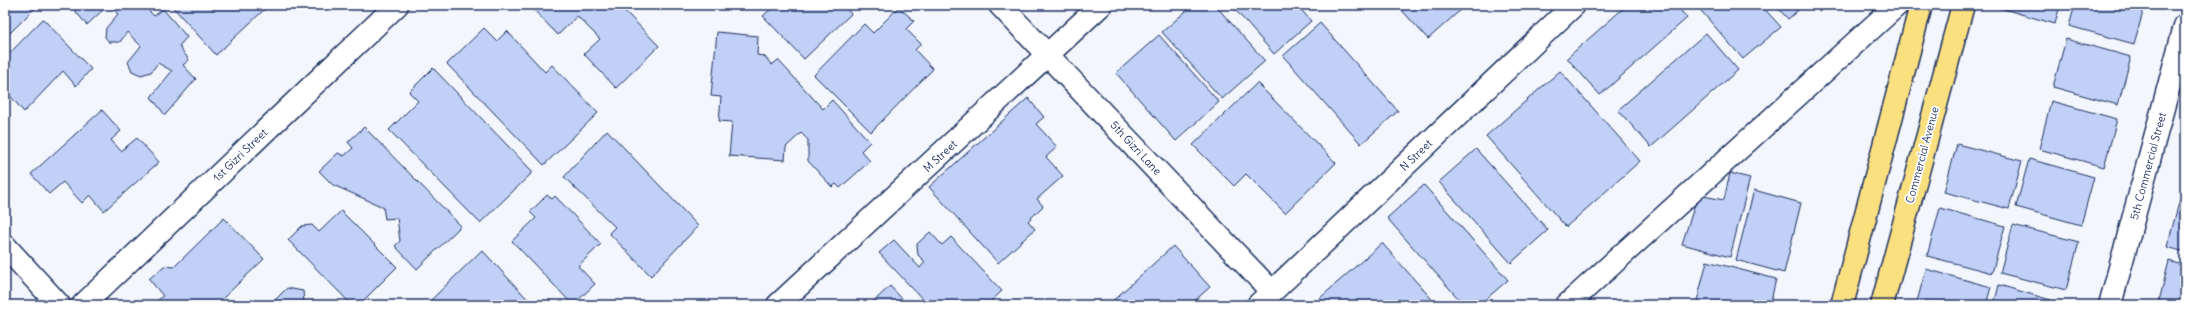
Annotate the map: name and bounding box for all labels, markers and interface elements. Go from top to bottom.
street label: Commercial Avenue [1902,105,1942,205]
street label: 5th Commercial Street [2127,110,2169,221]
street label: 5th Gizri Lane [1107,118,1165,178]
street label: 1st Gizri Street [210,125,270,184]
street label: N Street [1397,136,1435,174]
street label: M Street [920,137,960,175]

